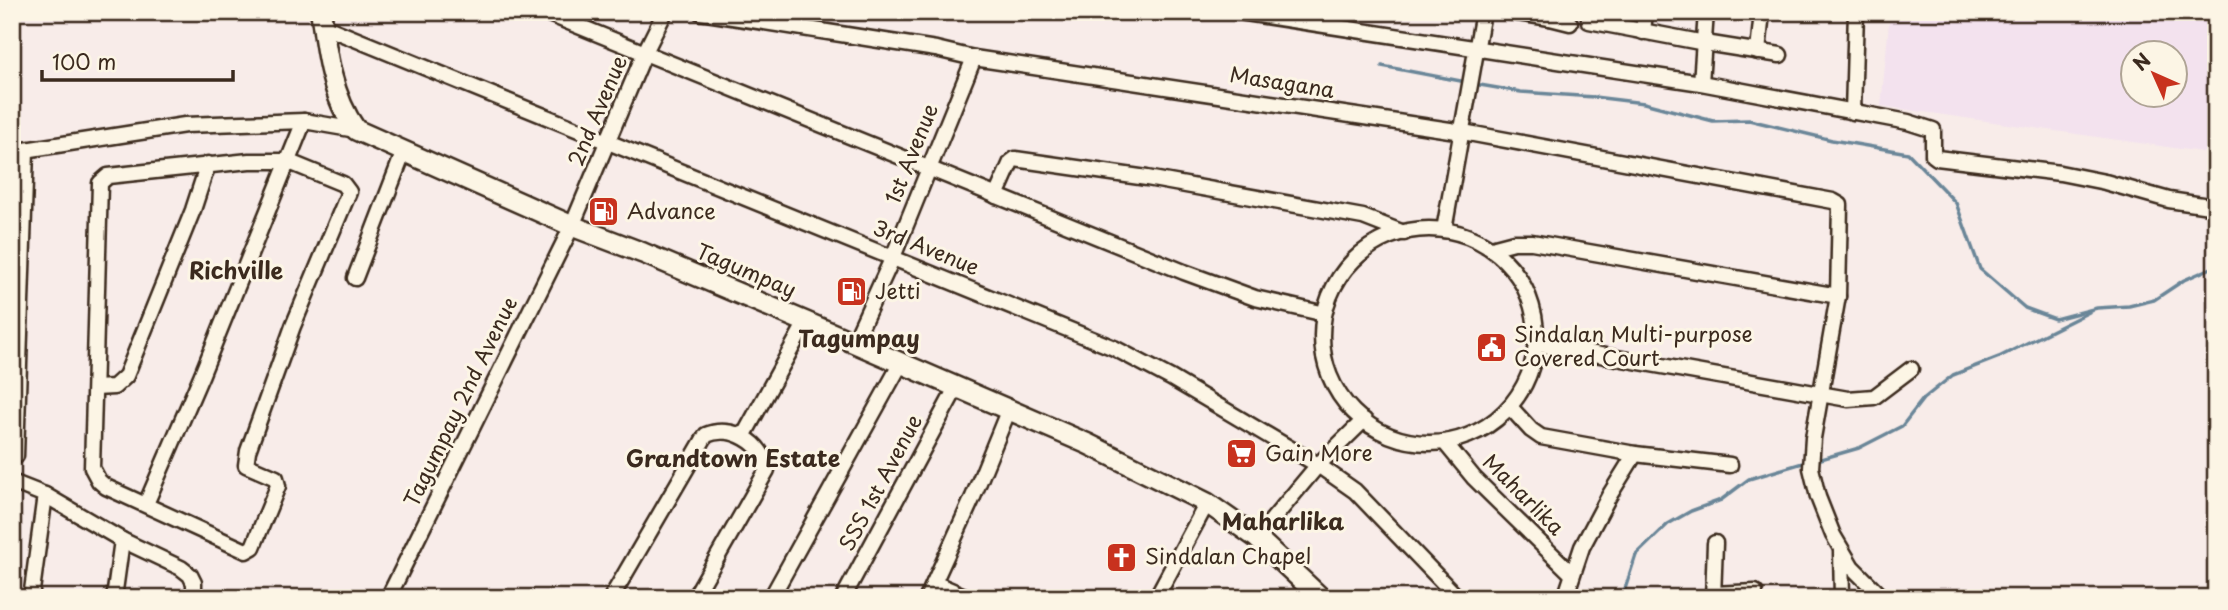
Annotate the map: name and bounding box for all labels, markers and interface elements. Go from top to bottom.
scale bar [42,38,233,82]
north arrow [2120,38,2190,108]
text: 100 m [52,45,116,77]
text: N [2126,46,2156,76]
street label: 2nd Avenue [559,50,634,170]
street label: Masagana [1228,57,1338,105]
street label: 1st Avenue [876,98,945,208]
place label: Advance [627,194,716,226]
fuel station icon: Advance [587,195,621,229]
street label: 3rd Avenue [869,210,985,282]
street label: Tagumpay [692,234,802,305]
district label: Richville [189,252,284,287]
place label: Jetti [875,274,921,306]
fuel station icon: Jetti [835,275,869,309]
street label: Tagumpay 2nd Avenue [394,291,524,512]
place label: Sindalan Multi-purpose Covered Court [1514,317,1753,373]
district label: Tagumpay [798,320,920,355]
public building icon: Sindalan Multi-purpose Covered Court [1474,330,1508,364]
street label: SSS 1st Avenue [830,408,929,556]
place label: Gain More [1265,436,1373,468]
supermarket icon: Gain More [1225,437,1259,471]
district label: Grandtown Estate [626,440,841,475]
street label: Maharlika [1476,445,1573,542]
district label: Maharlika [1222,503,1344,538]
place label: Sindalan Chapel [1145,539,1311,571]
church icon: Sindalan Chapel [1105,540,1139,574]

